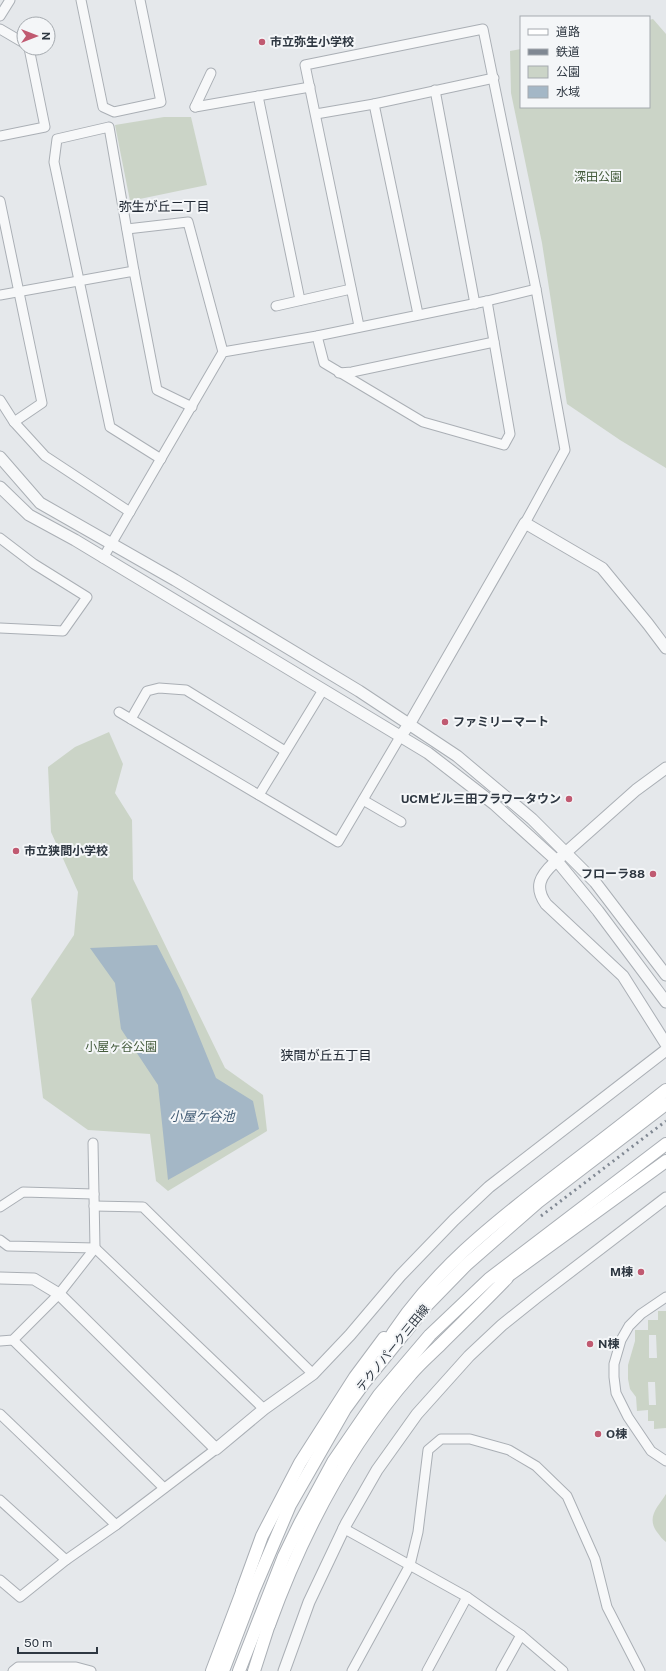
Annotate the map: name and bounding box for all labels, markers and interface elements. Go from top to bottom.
north arrow [16,16,56,56]
legend [520,16,650,108]
text: 道路 [556,25,580,39]
text: N [40,32,52,40]
place label: 市立弥生小学校 [270,35,354,49]
marker: 市立弥生小学校 [257,37,267,47]
text: 鉄道 [556,45,580,59]
text: 公園 [556,65,580,79]
text: 水域 [556,85,580,99]
park label: 深田公園 [574,170,622,184]
district label: 弥生が丘二丁目 [118,199,210,214]
place label: ファミリーマート [453,715,549,729]
marker: ファミリーマート [440,717,450,727]
place label: UCMビル三田フラワータウン [401,792,561,806]
marker: UCMビル三田フラワータウン [564,794,574,804]
place label: 市立狭間小学校 [24,844,108,858]
marker: 市立狭間小学校 [11,846,21,856]
place label: フローラ88 [581,867,645,881]
marker: フローラ88 [648,869,658,879]
park label: 小屋ヶ谷公園 [85,1040,157,1054]
district label: 狭間が丘五丁目 [280,1048,372,1063]
water label: 小屋ケ谷池 [169,1109,236,1124]
place label: M棟 [610,1265,633,1279]
marker: M棟 [636,1267,646,1277]
street label: テクノパーク三田線 [354,1302,432,1394]
place label: N棟 [598,1337,619,1351]
marker: N棟 [585,1339,595,1349]
place label: O棟 [606,1427,627,1441]
marker: O棟 [593,1429,603,1439]
scale bar [18,1629,97,1655]
text: 50 m [24,1636,52,1650]

